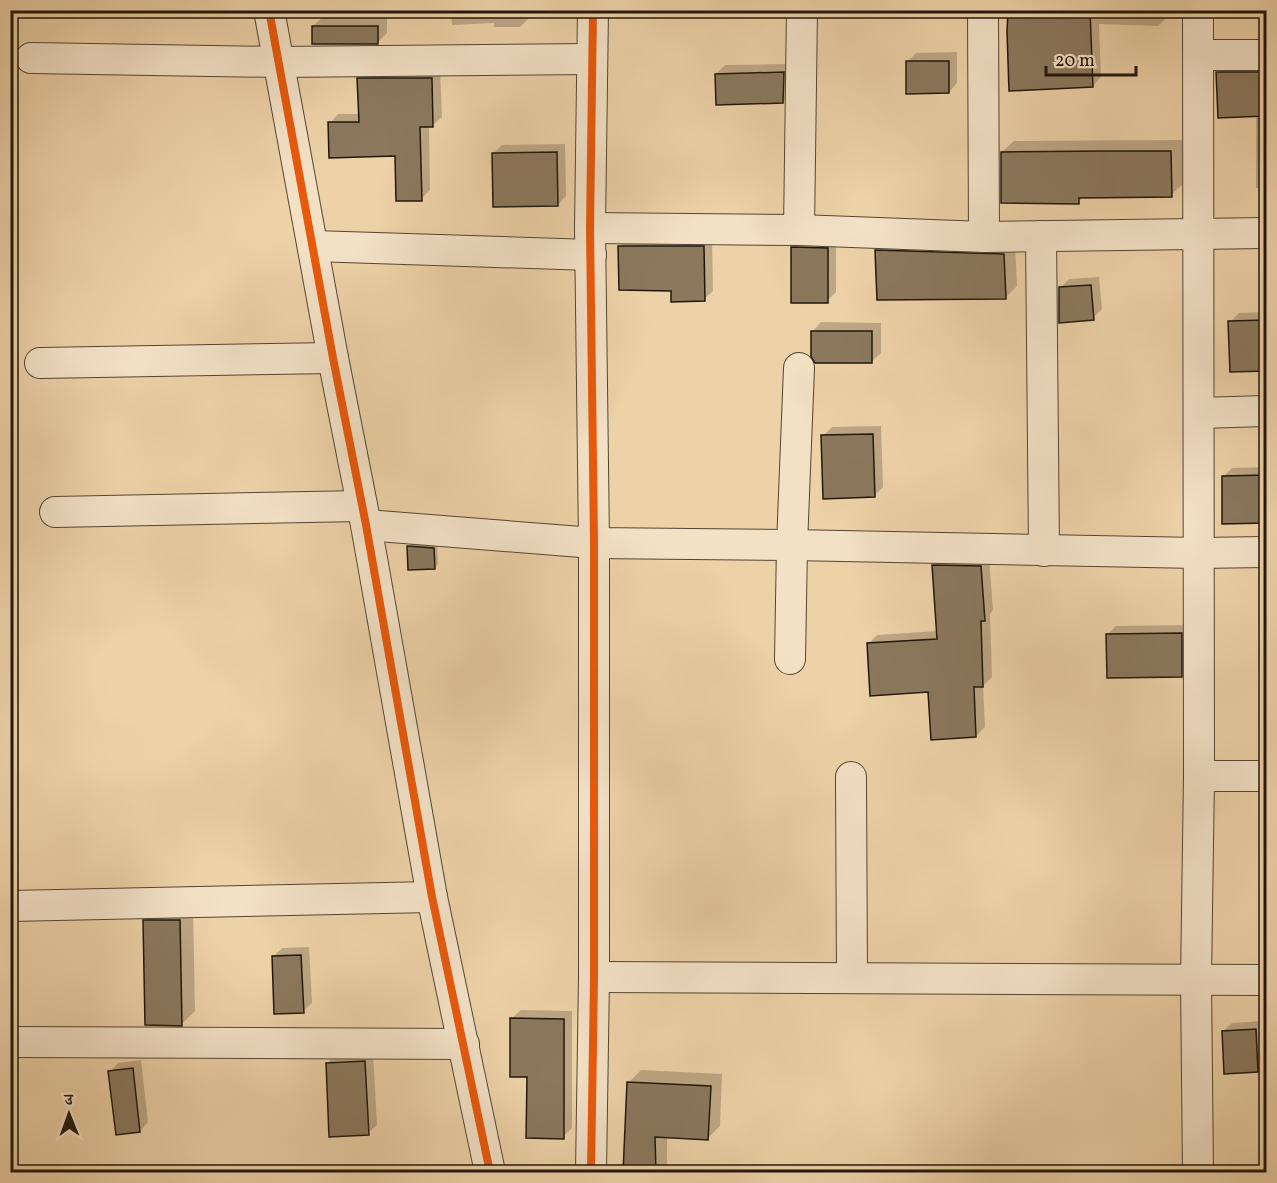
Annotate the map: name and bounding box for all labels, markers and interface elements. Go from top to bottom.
scale bar [1046,39,1136,77]
text: 20 m [1055,49,1095,74]
north arrow [39,1084,99,1144]
text: उ [64,1090,75,1112]

